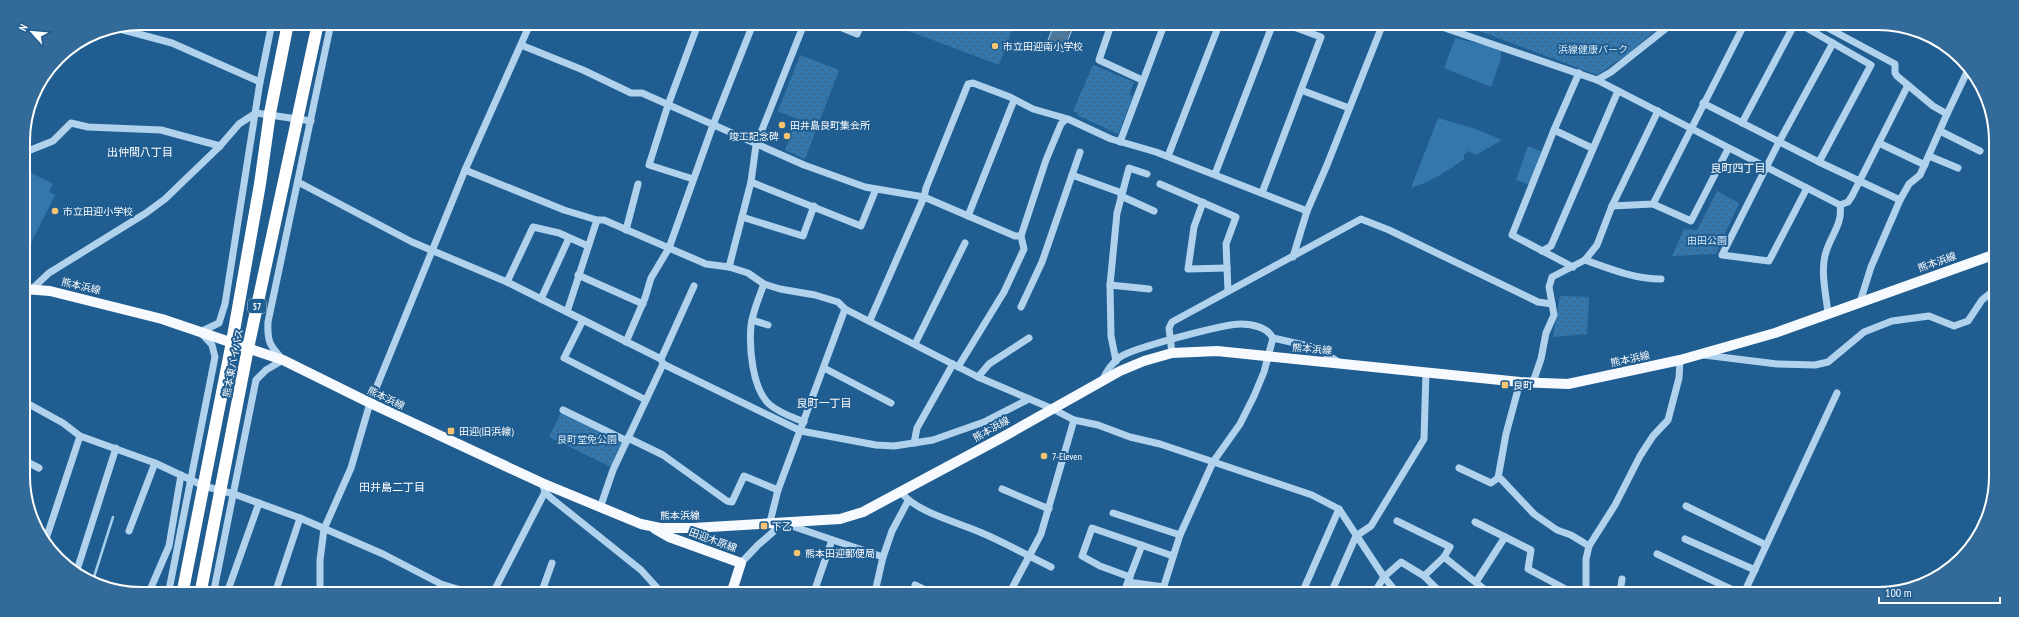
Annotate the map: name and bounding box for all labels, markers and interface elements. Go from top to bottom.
north arrow [12,12,52,52]
text: N [16,22,31,33]
place label: 市立田迎南小学校 [1003,40,1083,53]
marker: 市立田迎南小学校 [990,41,1000,51]
park label: 浜線健康パーク [1558,43,1628,56]
place label: 田井島良町集会所 [790,119,870,132]
marker: 田井島良町集会所 [777,120,787,130]
place label: 竣工記念碑 [729,130,779,143]
marker: 竣工記念碑 [782,131,792,141]
district label: 出仲間八丁目 [107,145,173,159]
district label: 良町四丁目 [1711,161,1766,175]
place label: 市立田迎小学校 [63,205,133,218]
marker: 市立田迎小学校 [50,206,60,216]
park label: 由田公園 [1687,234,1727,247]
street label: 熊本浜線 [1916,249,1958,275]
street label: 熊本浜線 [60,275,102,297]
road number: 57 [248,299,266,313]
street label: 熊本東バイパス [220,327,246,399]
street label: 熊本浜線 [1292,341,1332,357]
street label: 熊本浜線 [1609,348,1651,370]
place label: 良町 [1513,379,1533,392]
marker: 良町 [1500,380,1510,390]
street label: 熊本浜線 [365,384,407,412]
district label: 良町一丁目 [797,396,852,410]
street label: 熊本浜線 [970,414,1012,444]
place label: 田迎(旧浜線) [459,425,514,438]
marker: 田迎(旧浜線) [446,426,456,436]
park label: 良町堂免公園 [557,433,617,446]
place label: 7-Eleven [1052,450,1082,463]
marker: 7-Eleven [1039,451,1049,461]
district label: 田井島二丁目 [359,480,425,494]
street label: 熊本浜線 [660,509,700,522]
place label: 下乙 [772,520,792,533]
marker: 下乙 [759,521,769,531]
street label: 田迎木原線 [687,525,739,555]
place label: 熊本田迎郵便局 [805,547,875,560]
marker: 熊本田迎郵便局 [792,548,802,558]
scale bar [1879,579,2000,605]
text: 100 m [1885,585,1912,600]

